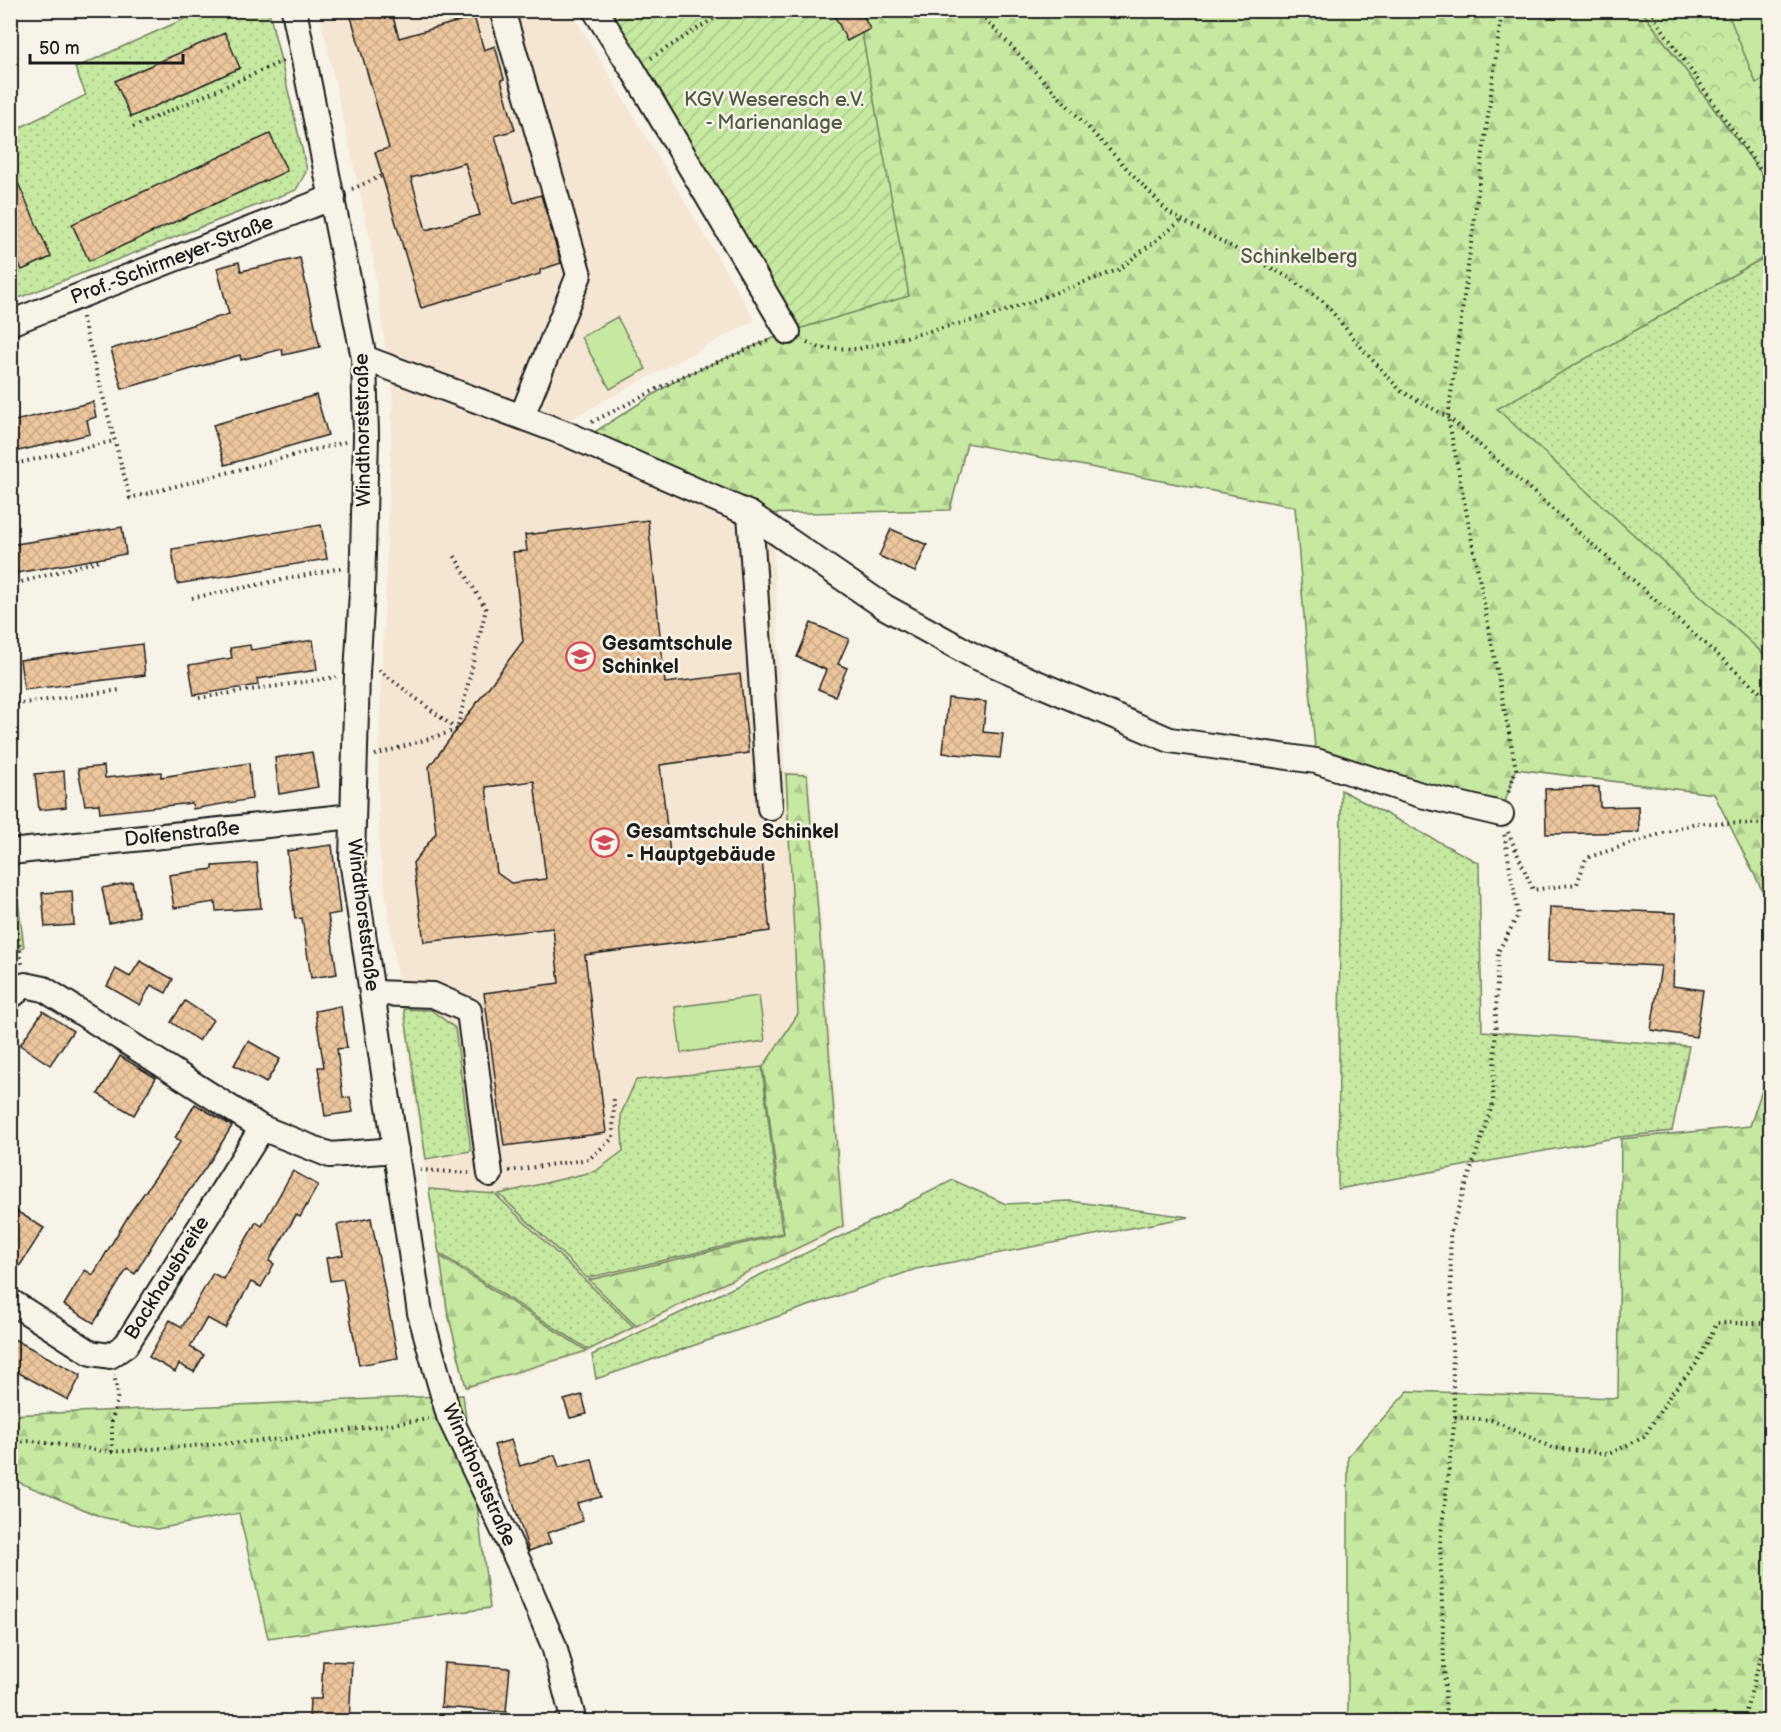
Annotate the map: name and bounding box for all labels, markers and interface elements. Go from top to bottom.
scale bar [30,27,183,65]
text: 50 m [39,38,80,59]
park label: KGV Weseresch e.V. - Marienanlage [684,88,864,135]
street label: Prof.-Schirmeyer-Straße [67,210,277,310]
park label: Schinkelberg [1240,245,1358,269]
street label: Windthorststraße [350,353,376,507]
place label: Gesamtschule Schinkel [602,632,733,679]
school or university icon: Gesamtschule Schinkel [565,640,597,672]
street label: Dolfenstraße [123,816,241,852]
place label: Gesamtschule Schinkel - Hauptgebäude [626,820,839,867]
school or university icon: Gesamtschule Schinkel - Hauptgebäude [589,827,621,859]
street label: Windthorststraße [342,837,384,993]
street label: Backhausbreite [119,1212,215,1344]
street label: Windthorststraße [437,1400,521,1550]

